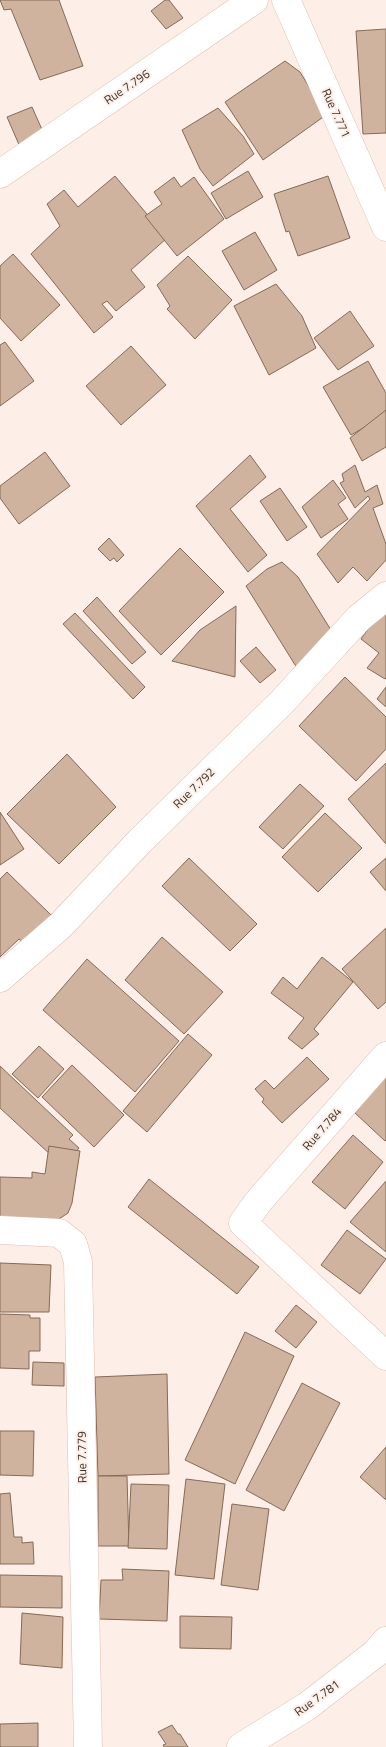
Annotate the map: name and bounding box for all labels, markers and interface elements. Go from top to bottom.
street label: Rue 7.796 [100,64,154,109]
street label: Rue 7.771 [317,85,356,140]
street label: Rue 7.792 [168,763,219,813]
street label: Rue 7.784 [297,1103,346,1154]
street label: Rue 7.779 [72,1431,91,1483]
street label: Rue 7.781 [290,1675,343,1721]

